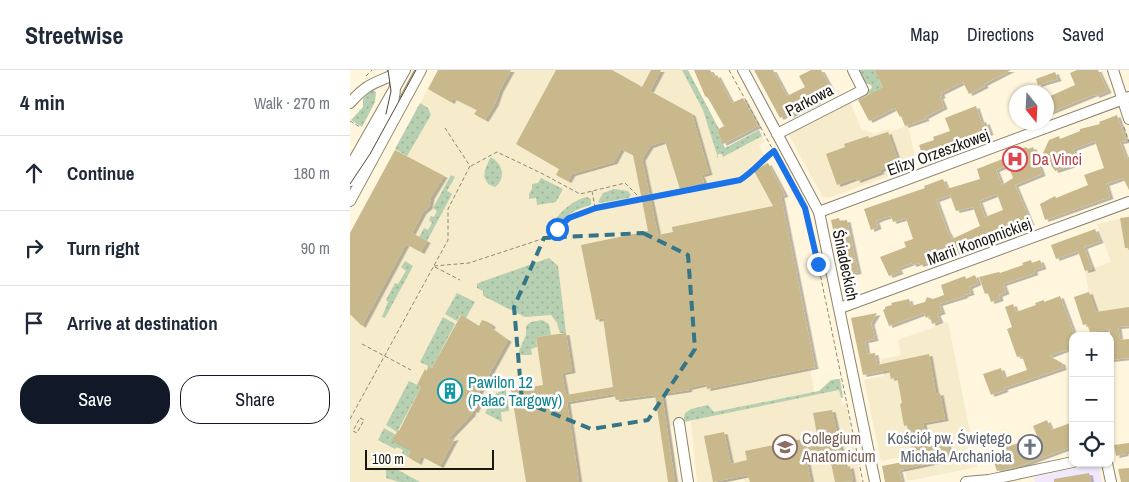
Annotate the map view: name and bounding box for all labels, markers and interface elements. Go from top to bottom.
text: Streetwise [25,19,123,51]
text: Map [910,22,939,47]
text: Directions [967,22,1034,47]
text: Saved [1062,22,1104,47]
street label: Parkowa [781,78,837,121]
north arrow [1009,85,1054,130]
text: 4 min [20,88,65,117]
text: Walk · 270 m [254,92,330,114]
street label: Elizy Orzeszkowej [884,123,992,181]
hospital icon: Da Vinci [1002,146,1028,172]
place label: Da Vinci [1032,148,1082,170]
icon: ahead [20,159,48,187]
text: Continue [67,160,135,186]
text: 180 m [294,162,330,184]
street label: Marii Konopnickiej [924,212,1034,270]
route start [546,218,569,241]
street label: Śniadeckich [828,227,864,303]
icon: right [20,234,48,262]
text: Turn right [67,235,139,261]
text: 90 m [301,237,330,259]
route end [807,253,830,276]
icon: arrive [20,309,48,337]
text: Arrive at destination [67,310,218,336]
map controls [1069,332,1114,467]
button: + [1069,332,1114,377]
place label: Pawilon 12 (Pałac Targowy) [468,371,562,411]
button: Save [20,375,170,424]
button: Share [180,375,330,424]
button: − [1069,377,1114,422]
building icon: Pawilon 12 (Pałac Targowy) [437,378,463,404]
button: locate [1069,422,1114,467]
place label: Collegium Anatomicum [801,427,876,467]
place label: Kościół pw. Świętego Michała Archanioła [887,427,1013,467]
school or university icon: Collegium Anatomicum [772,434,798,460]
church icon: Kościół pw. Świętego Michała Archanioła [1017,434,1043,460]
scale bar [365,447,494,470]
text: 100 m [372,450,404,468]

